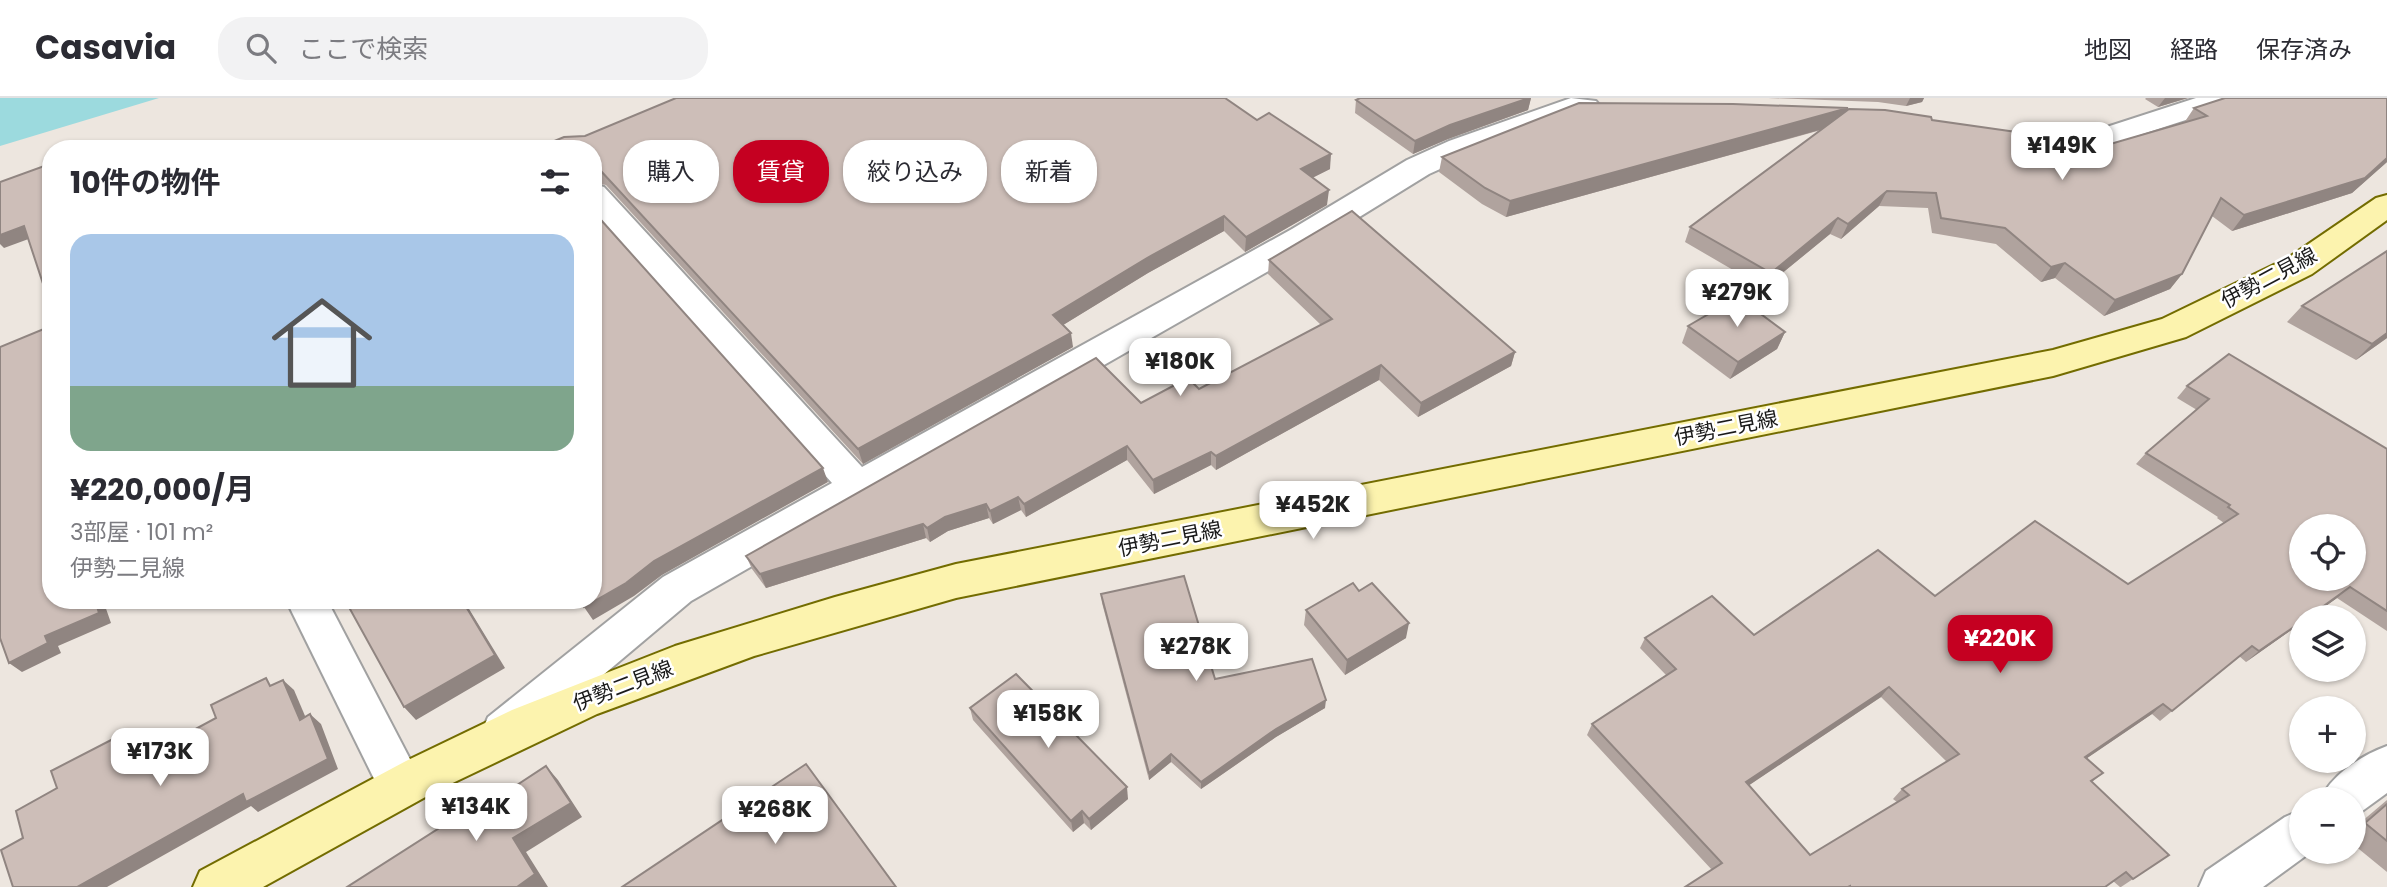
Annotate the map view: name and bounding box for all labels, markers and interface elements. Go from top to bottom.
search box [218,17,708,80]
text: Casavia [35,24,176,71]
icon: search [242,29,280,67]
text: ここで検索 [298,31,428,67]
text: 地図 [2084,33,2132,66]
text: 経路 [2170,33,2218,66]
text: 保存済み [2256,33,2352,66]
pin: ¥149K [2013,122,2111,182]
text: ¥149K [2027,129,2097,161]
chip: 購入 [623,140,719,203]
chip: 賃貸 [733,140,829,203]
chip: 絞り込み [843,140,987,203]
chip: 新着 [1001,140,1097,203]
text: 10件の物件 [70,161,221,204]
icon: filters [536,163,574,201]
street label: 伊勢二見線 [2216,240,2322,315]
pin: ¥279K [1688,270,1786,329]
text: ¥279K [1701,276,1773,308]
icon: home [259,280,385,406]
pin: ¥180K [1131,338,1229,398]
text: ¥180K [1145,345,1215,377]
street label: 伊勢二見線 [1672,403,1780,452]
text: ¥220,000/月 [70,468,255,511]
pin: ¥452K [1264,482,1362,541]
text: ¥452K [1275,488,1351,520]
street label: 伊勢二見線 [1116,514,1224,563]
map controls [2289,514,2366,864]
button: locate [2289,514,2366,591]
text: 3部屋 · 101 m² [70,516,213,548]
text: 伊勢二見線 [70,552,185,584]
button: layers [2289,605,2366,682]
pin: ¥220K [1951,616,2049,675]
text: ¥220K [1964,622,2036,654]
pin: ¥278K [1147,624,1245,683]
text: ¥278K [1160,630,1232,662]
street label: 伊勢二見線 [569,653,677,718]
pin: ¥158K [999,690,1097,750]
button: + [2289,696,2366,773]
text: ¥158K [1013,697,1083,729]
pin: ¥173K [111,728,209,788]
text: ¥173K [127,735,193,767]
pin: ¥134K [427,784,525,843]
pin: ¥268K [726,786,824,846]
button: − [2289,787,2366,864]
text: ¥134K [441,790,511,822]
text: ¥268K [738,793,812,825]

